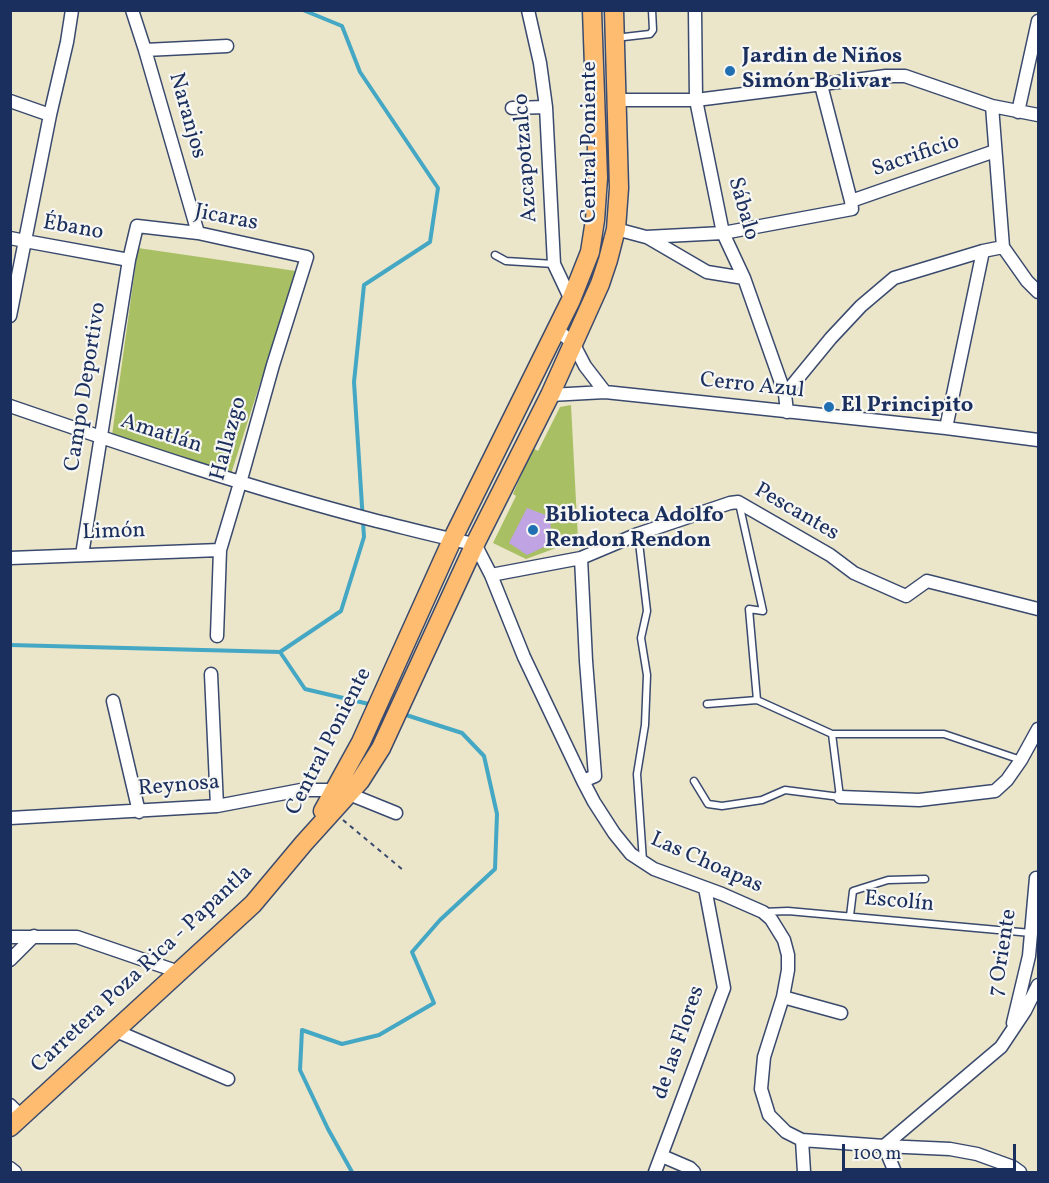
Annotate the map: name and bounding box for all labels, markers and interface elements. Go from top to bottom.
place label: Jardin de Niños Simón Bolivar [742,45,902,96]
street label: Central Poniente [578,61,604,223]
marker: Jardin de Niños Simón Bolivar [723,64,737,78]
street label: Naranjos [161,70,211,162]
street label: Azcapotzalco [509,93,545,223]
street label: Sacrificio [869,130,963,184]
street label: Sábalo [720,174,764,244]
street label: Jicaras [192,200,260,238]
street label: Ébano [41,211,105,247]
street label: Campo Deportivo [61,301,113,473]
street label: Cerro Azul [698,368,806,406]
street label: Hallazgo [206,394,254,484]
place label: El Principito [841,394,973,420]
marker: El Principito [822,400,836,414]
street label: Amatlán [117,409,205,461]
street label: Pescantes [749,478,843,548]
place label: Biblioteca Adolfo Rendon Rendon [545,504,724,556]
street label: Limón [82,519,146,547]
marker: Biblioteca Adolfo Rendon Rendon [526,523,540,537]
street label: Central Poniente [281,664,379,820]
street label: Reynosa [137,770,221,804]
street label: Las Choapas [646,827,766,901]
street label: Carretera Poza Rica - Papantla [27,860,259,1080]
street label: Escolín [863,887,935,919]
street label: 7 Oriente [984,907,1024,999]
street label: de las Flores [648,983,712,1103]
scale bar [845,1132,1019,1170]
text: 100 m [853,1142,902,1167]

